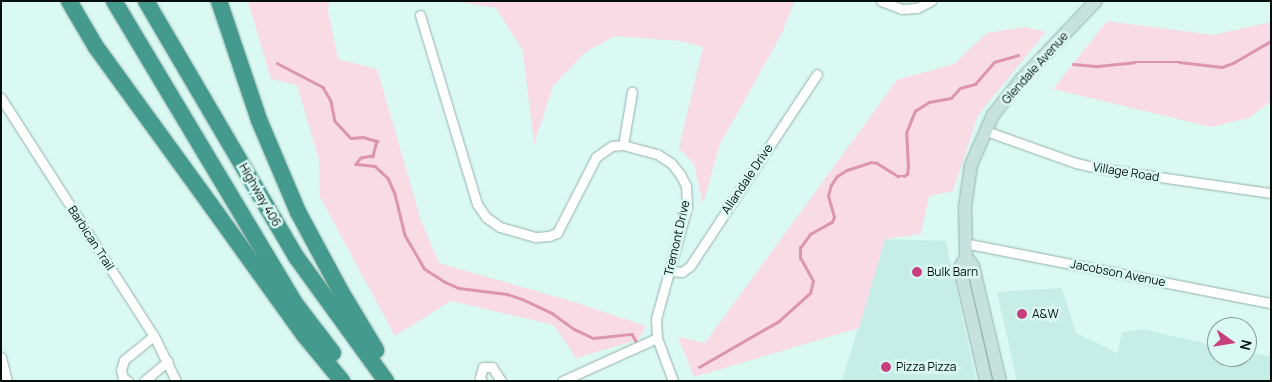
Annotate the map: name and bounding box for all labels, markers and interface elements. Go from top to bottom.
street label: Glendale Avenue [999,29,1071,107]
street label: Allandale Drive [718,141,776,217]
street label: Village Road [1092,160,1160,184]
street label: Highway 406 [236,161,284,229]
street label: Tremont Drive [661,199,693,277]
street label: Barbican Trail [65,203,117,273]
street label: Jacobson Avenue [1069,257,1167,289]
place label: Bulk Barn [927,265,978,279]
marker: Bulk Barn [911,266,923,278]
place label: A&W [1032,307,1059,321]
marker: A&W [1016,308,1028,320]
north arrow [1207,317,1257,367]
text: N [1236,338,1257,352]
place label: Pizza Pizza [896,360,957,374]
marker: Pizza Pizza [880,361,892,373]

